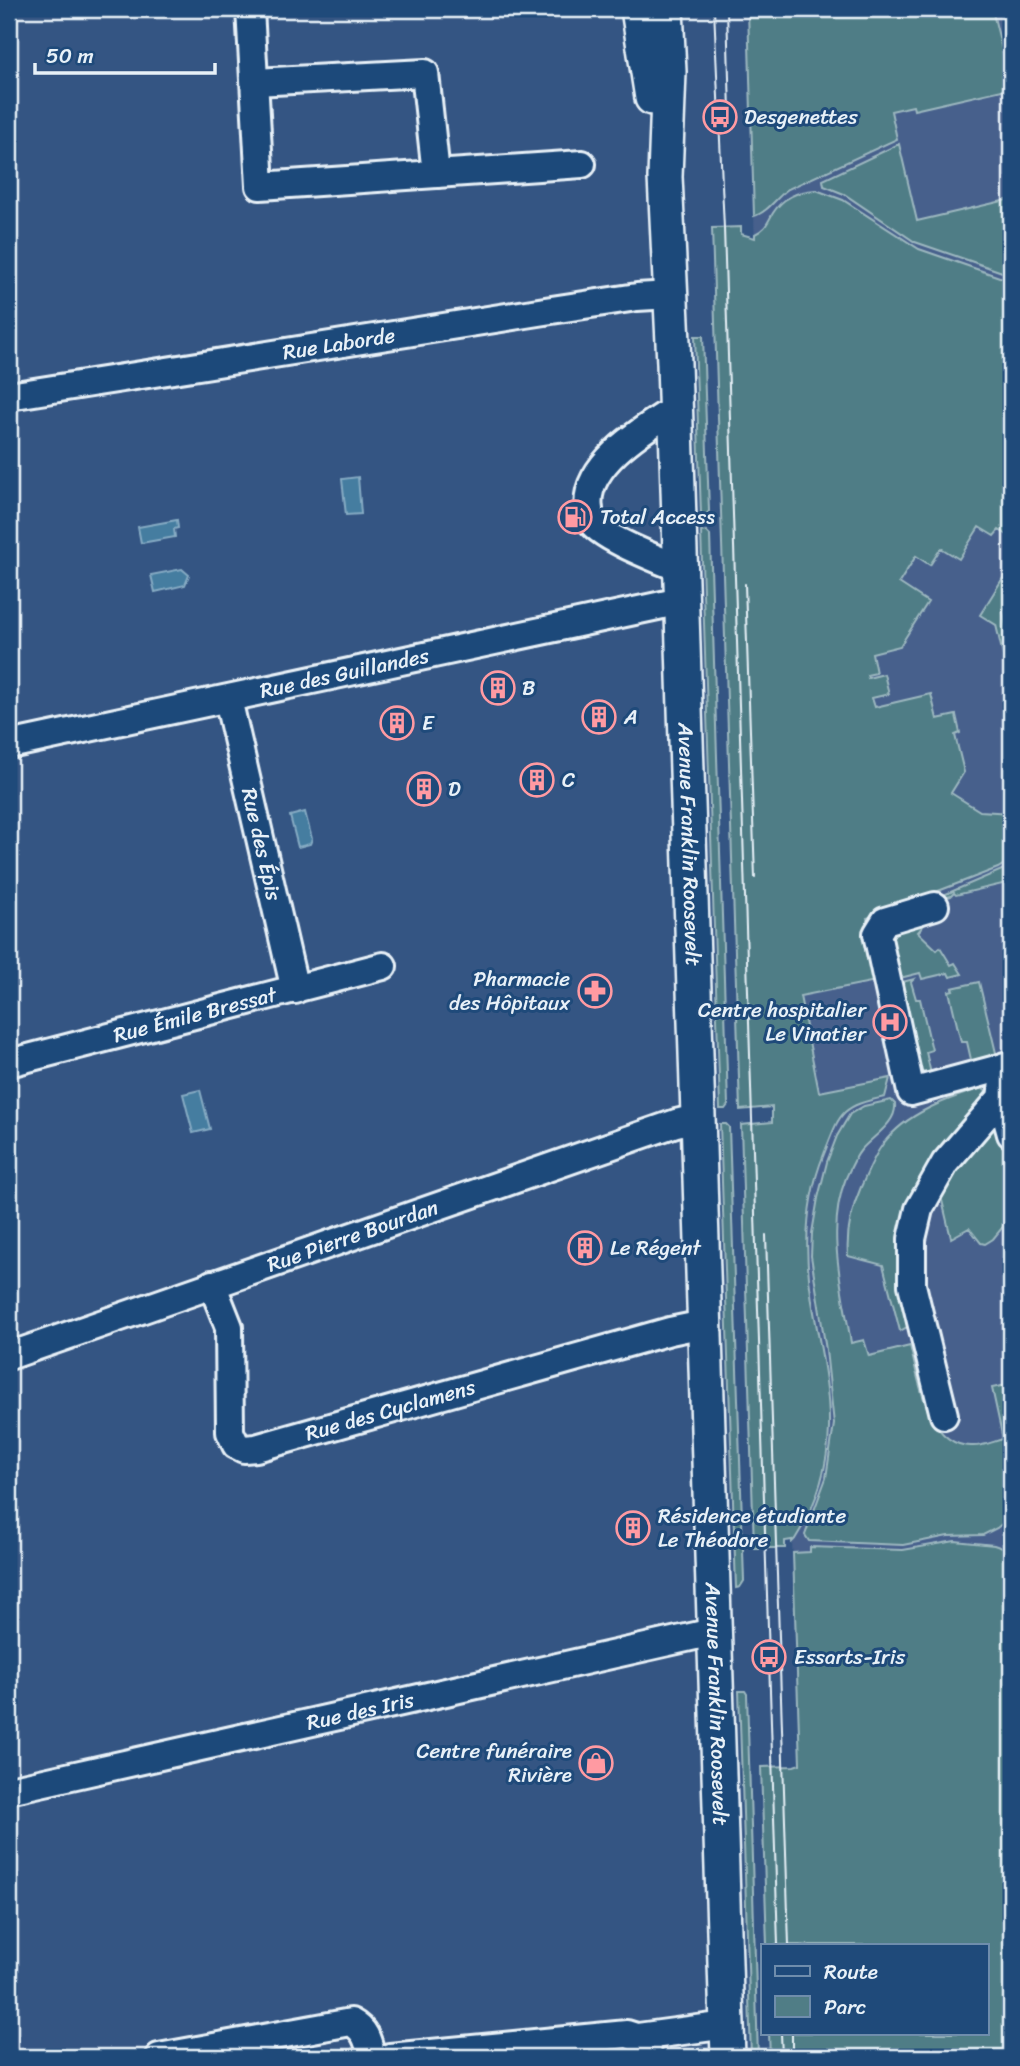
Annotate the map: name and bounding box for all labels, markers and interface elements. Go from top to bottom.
scale bar [35,32,215,76]
text: 50 m [46,37,94,75]
bus stop icon: Desgenettes [701,98,739,136]
place label: Desgenettes [744,98,858,136]
street label: Rue Laborde [280,316,398,371]
fuel station icon: Total Access [556,498,594,536]
place label: Total Access [600,498,715,536]
street label: Rue des Guillandes [256,636,433,710]
building icon: B [479,669,517,707]
place label: B [522,669,535,707]
building icon: A [580,698,618,736]
place label: A [623,698,638,736]
building icon: E [378,704,416,742]
place label: E [422,704,435,742]
street label: Avenue Franklin Roosevelt [666,721,712,967]
building icon: C [518,761,556,799]
place label: C [562,761,575,799]
building icon: D [405,770,443,808]
place label: D [448,770,461,808]
street label: Rue des Épis [230,784,293,905]
place label: Pharmacie des Hôpitaux [449,960,570,1022]
pharmacy icon: Pharmacie des Hôpitaux [576,972,614,1010]
street label: Rue Émile Bressat [109,975,282,1054]
place label: Centre hospitalier Le Vinatier [698,991,867,1053]
hospital icon: Centre hospitalier Le Vinatier [871,1003,909,1041]
street label: Rue Pierre Bourdan [262,1188,444,1283]
building icon: Le Régent [566,1229,604,1267]
place label: Le Régent [610,1229,702,1267]
street label: Rue des Cyclamens [301,1368,480,1452]
place label: Résidence étudiante Le Théodore [658,1497,846,1559]
building icon: Résidence étudiante Le Théodore [614,1509,652,1547]
street label: Avenue Franklin Roosevelt [694,1581,740,1826]
bus stop icon: Essarts-Iris [750,1638,788,1676]
place label: Essarts-Iris [794,1638,905,1676]
street label: Rue des Iris [303,1681,418,1742]
place label: Centre funéraire Rivière [416,1732,572,1794]
shop icon: Centre funéraire Rivière [577,1744,615,1782]
legend [761,1944,988,2035]
text: Route [824,1953,878,1991]
text: Parc [824,1988,866,2026]

